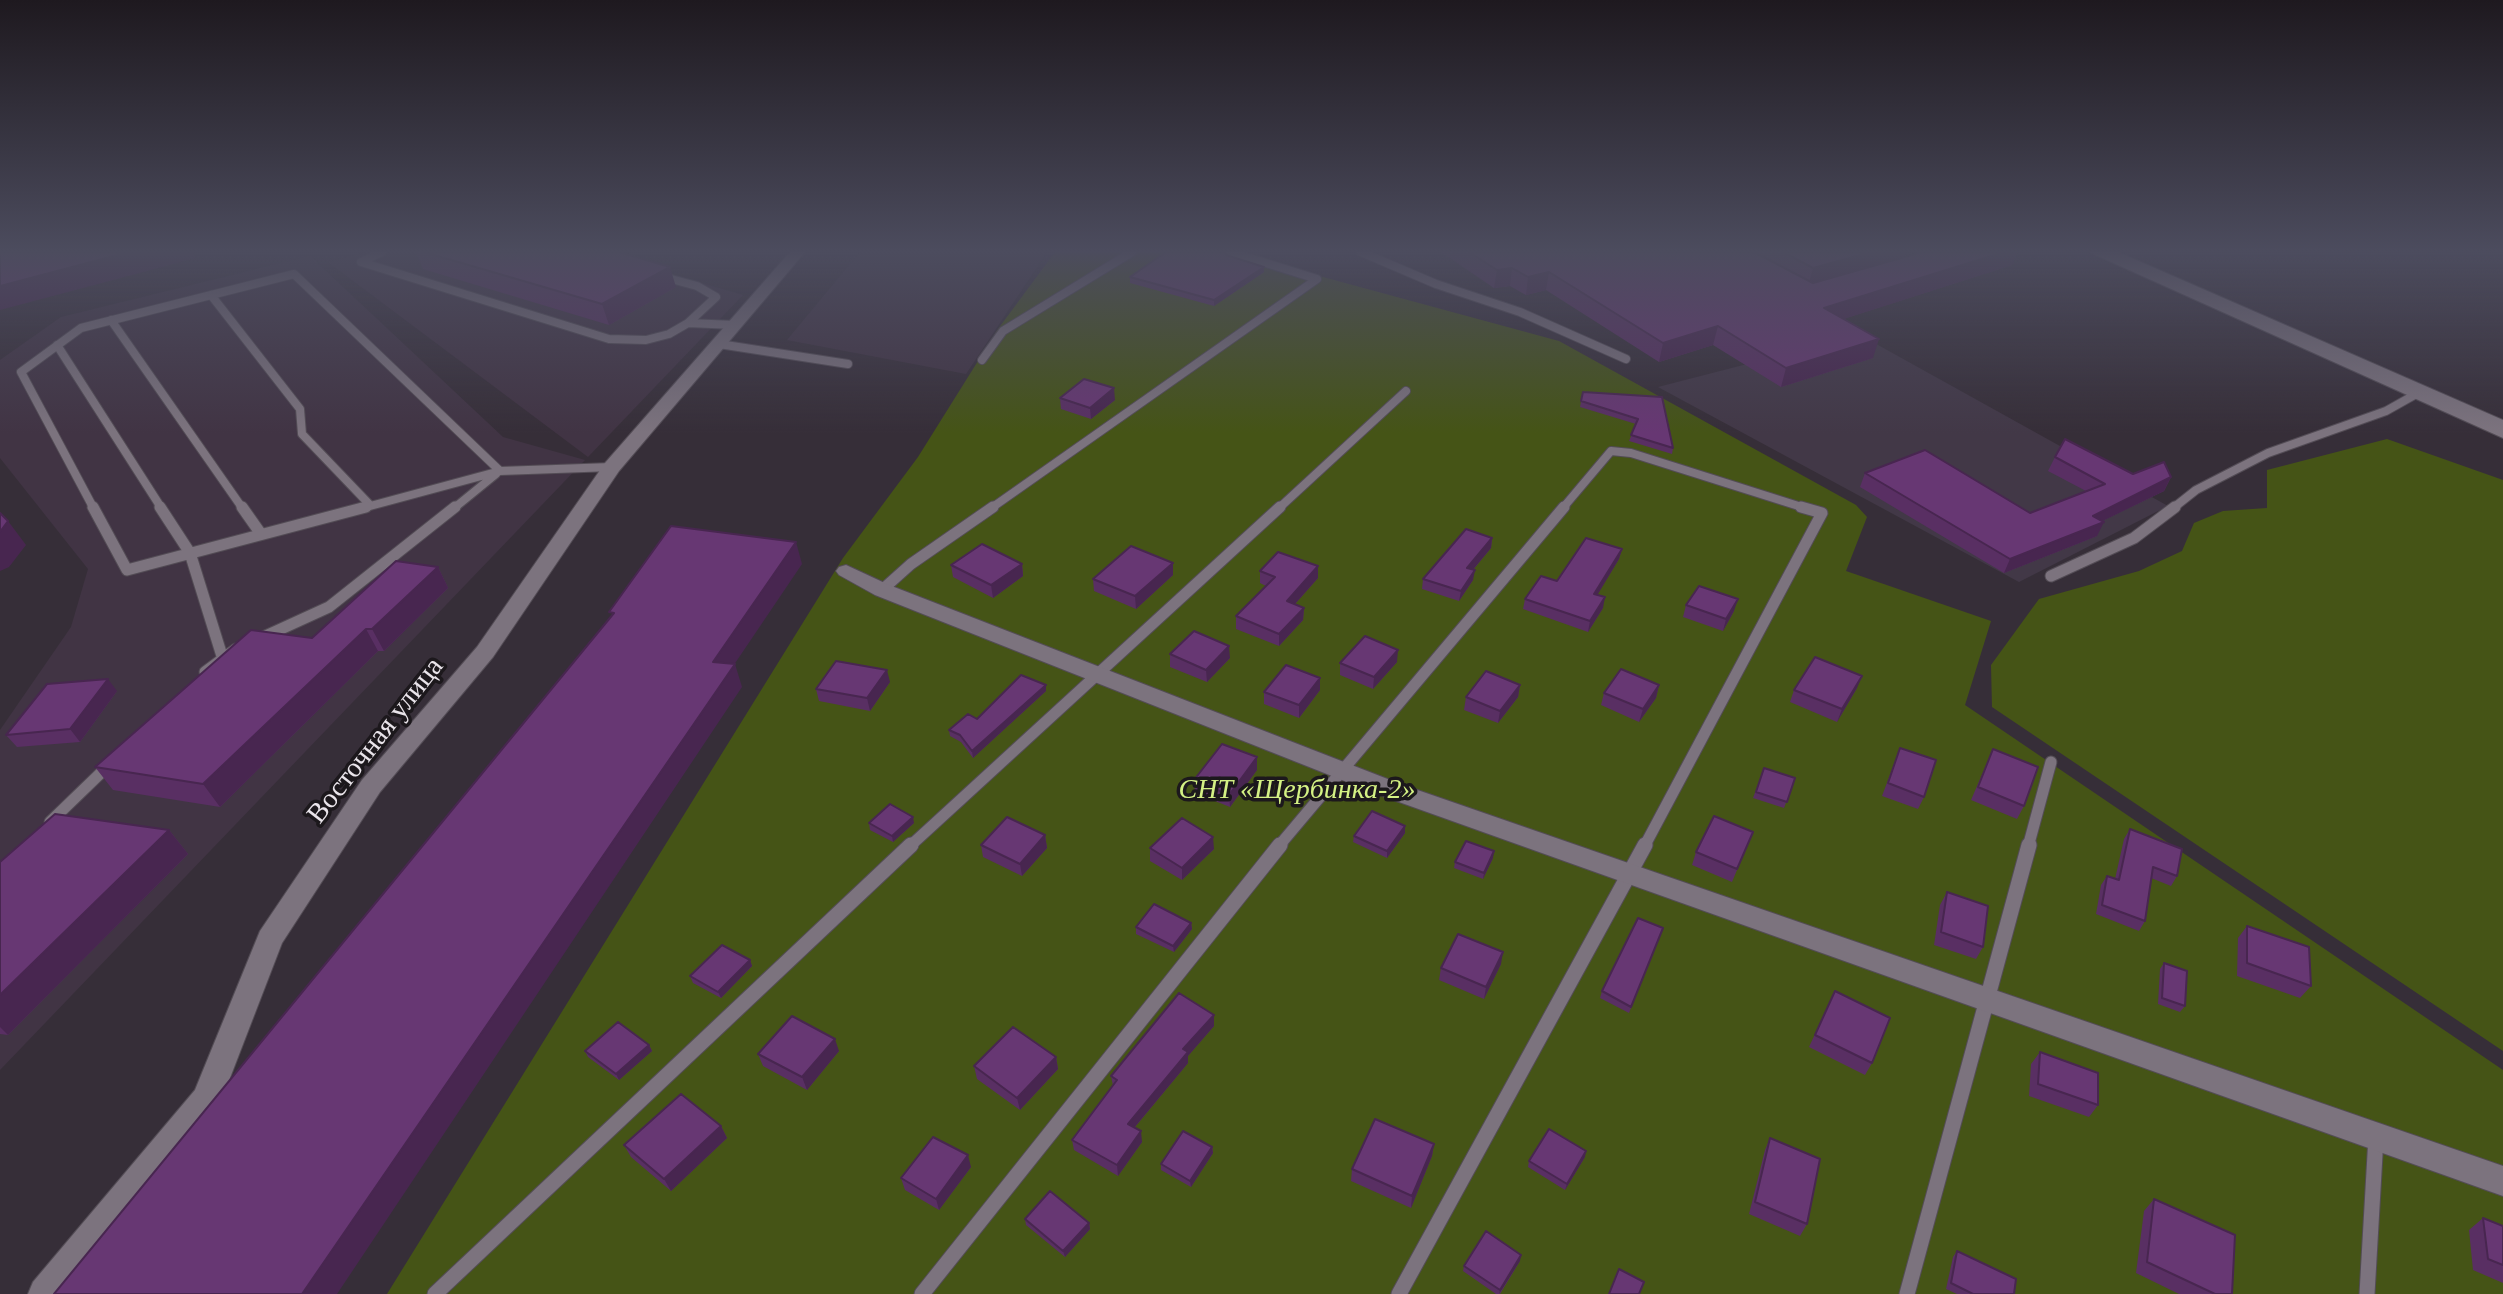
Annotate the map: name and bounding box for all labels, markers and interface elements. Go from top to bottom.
street label: Восточная улица [301,651,451,831]
park label: СНТ «Щербинка-2» [1179,774,1415,808]

